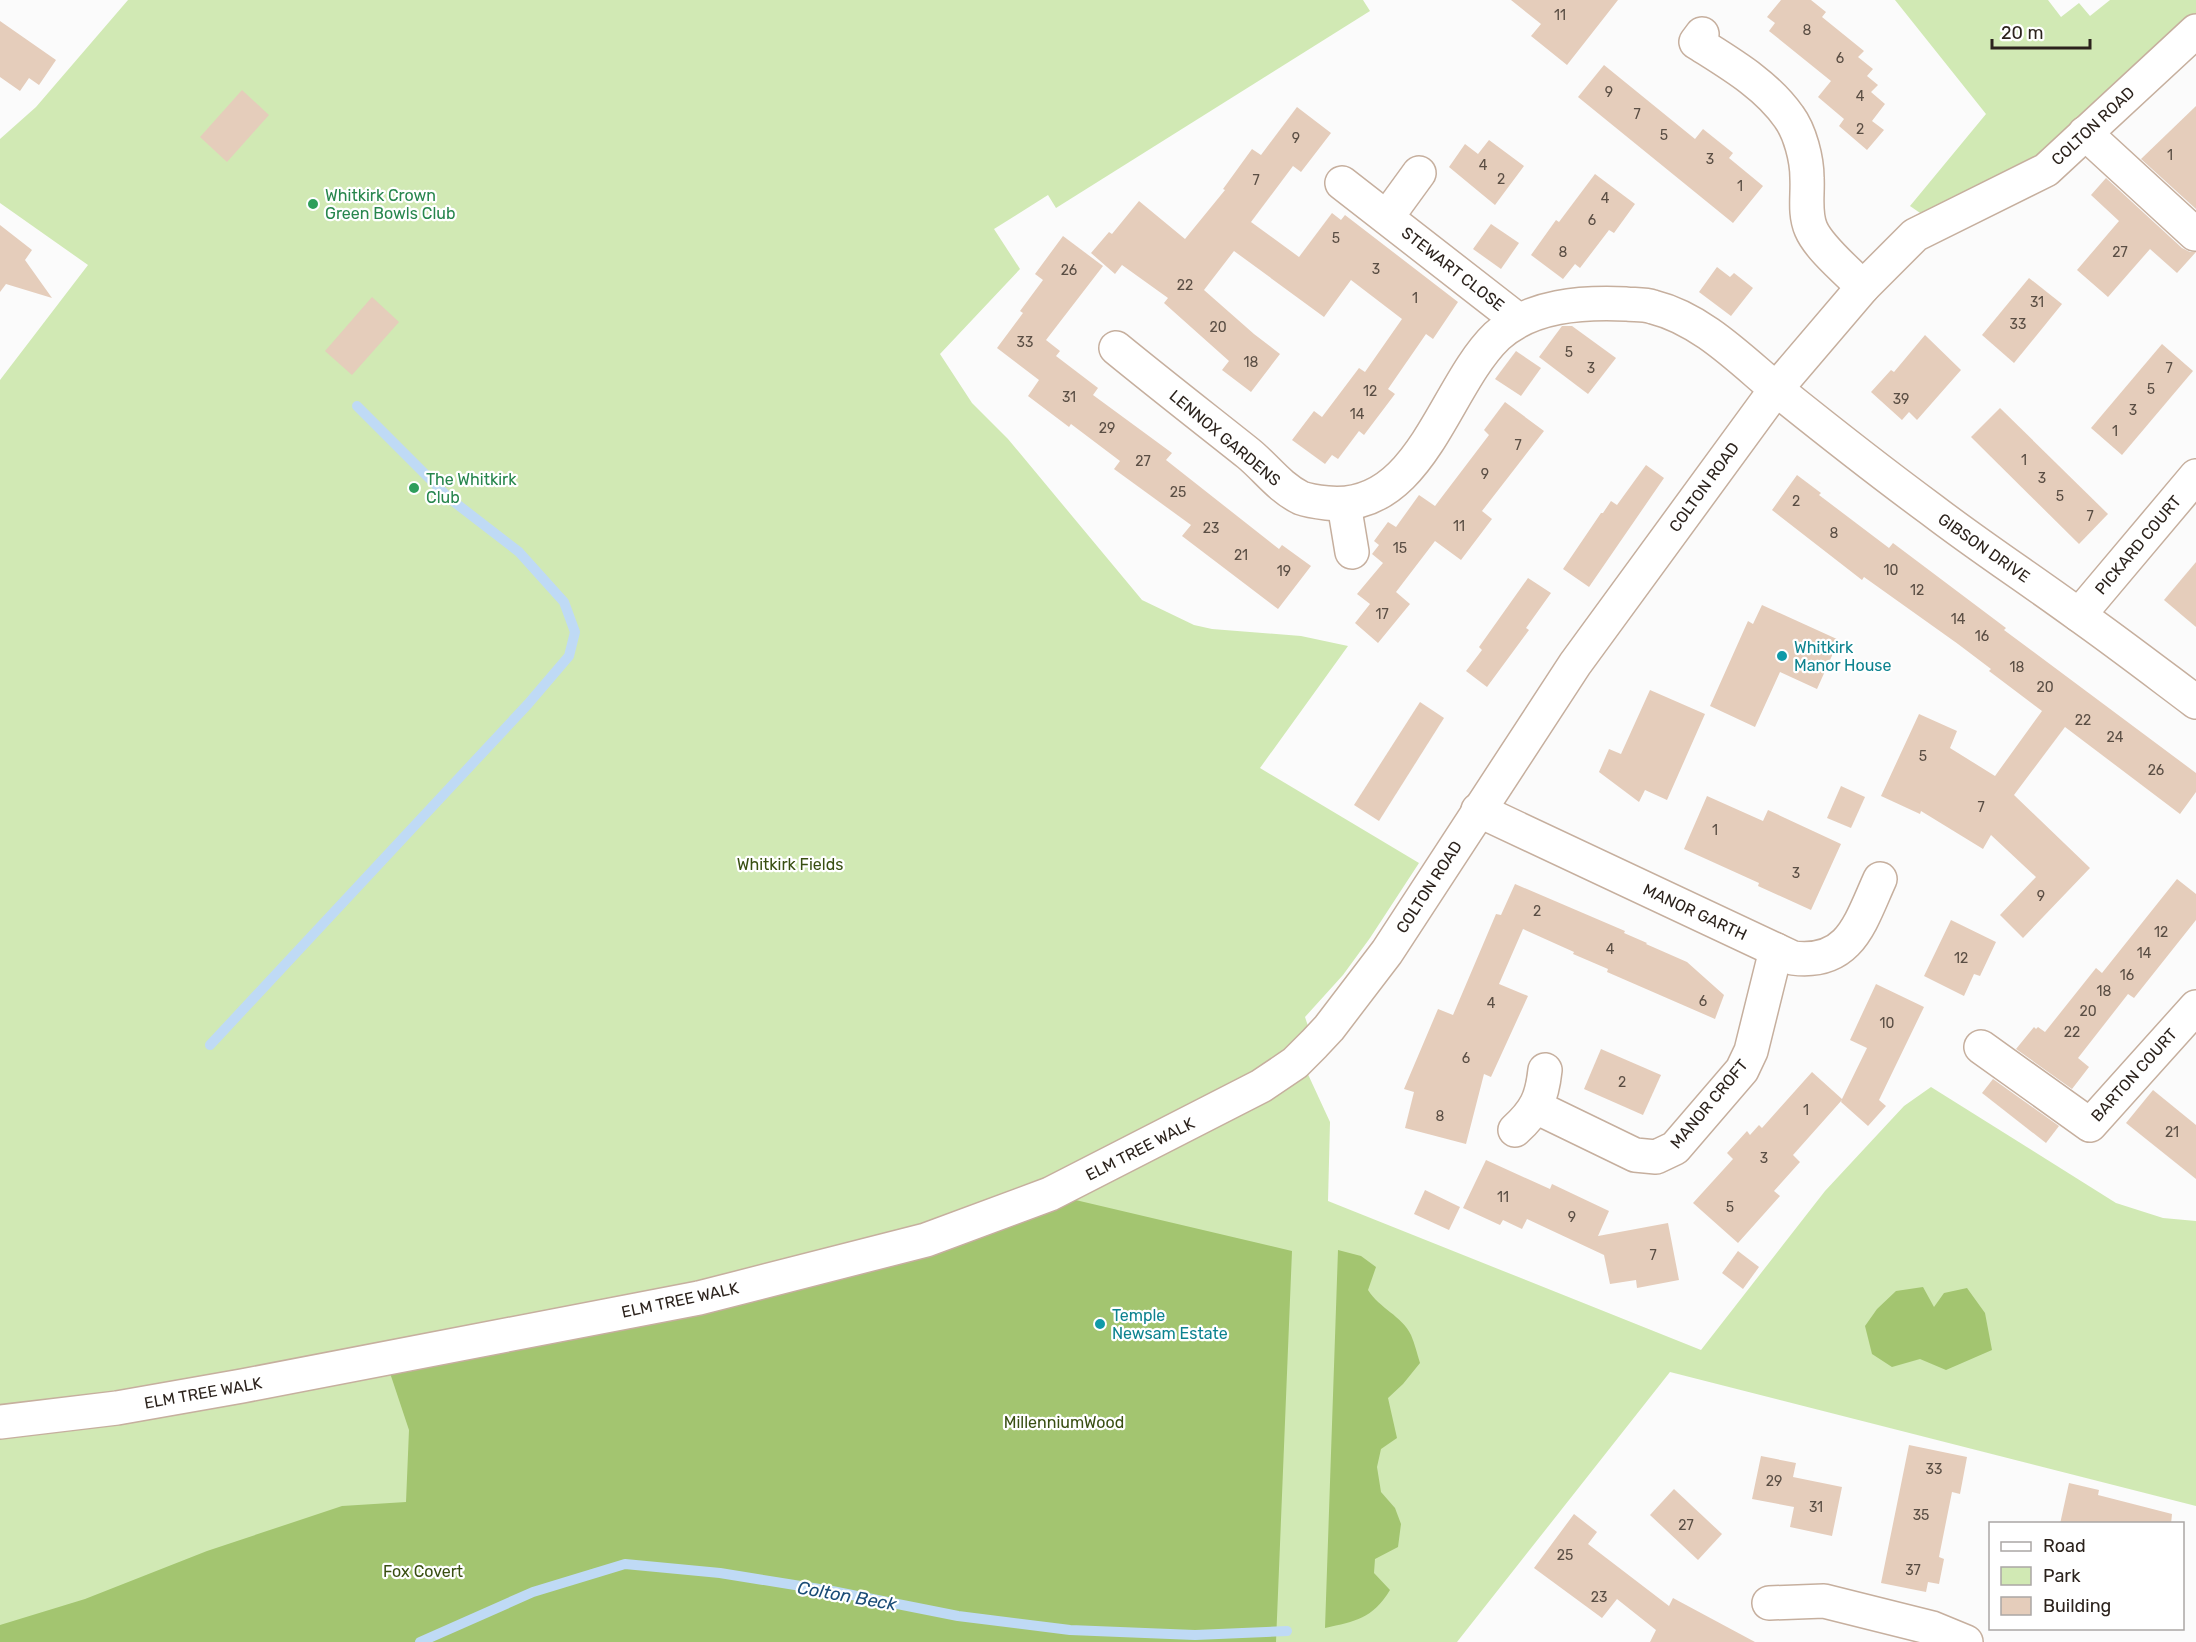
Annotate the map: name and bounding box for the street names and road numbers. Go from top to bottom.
street label: COLTON ROAD [2048,83,2138,169]
street label: STEWART CLOSE [1398,223,1508,315]
street label: LENNOX GARDENS [1166,386,1284,490]
street label: COLTON ROAD [1665,438,1743,536]
street label: PICKARD COURT [2091,492,2185,598]
street label: GIBSON DRIVE [1934,509,2034,587]
street label: COLTON ROAD [1392,837,1466,937]
street label: MANOR GARTH [1640,880,1750,944]
street label: BARTON COURT [2087,1024,2181,1126]
street label: MANOR CROFT [1666,1056,1752,1152]
street label: ELM TREE WALK [1082,1113,1198,1185]
street label: ELM TREE WALK [620,1278,741,1322]
street label: ELM TREE WALK [143,1373,264,1413]

